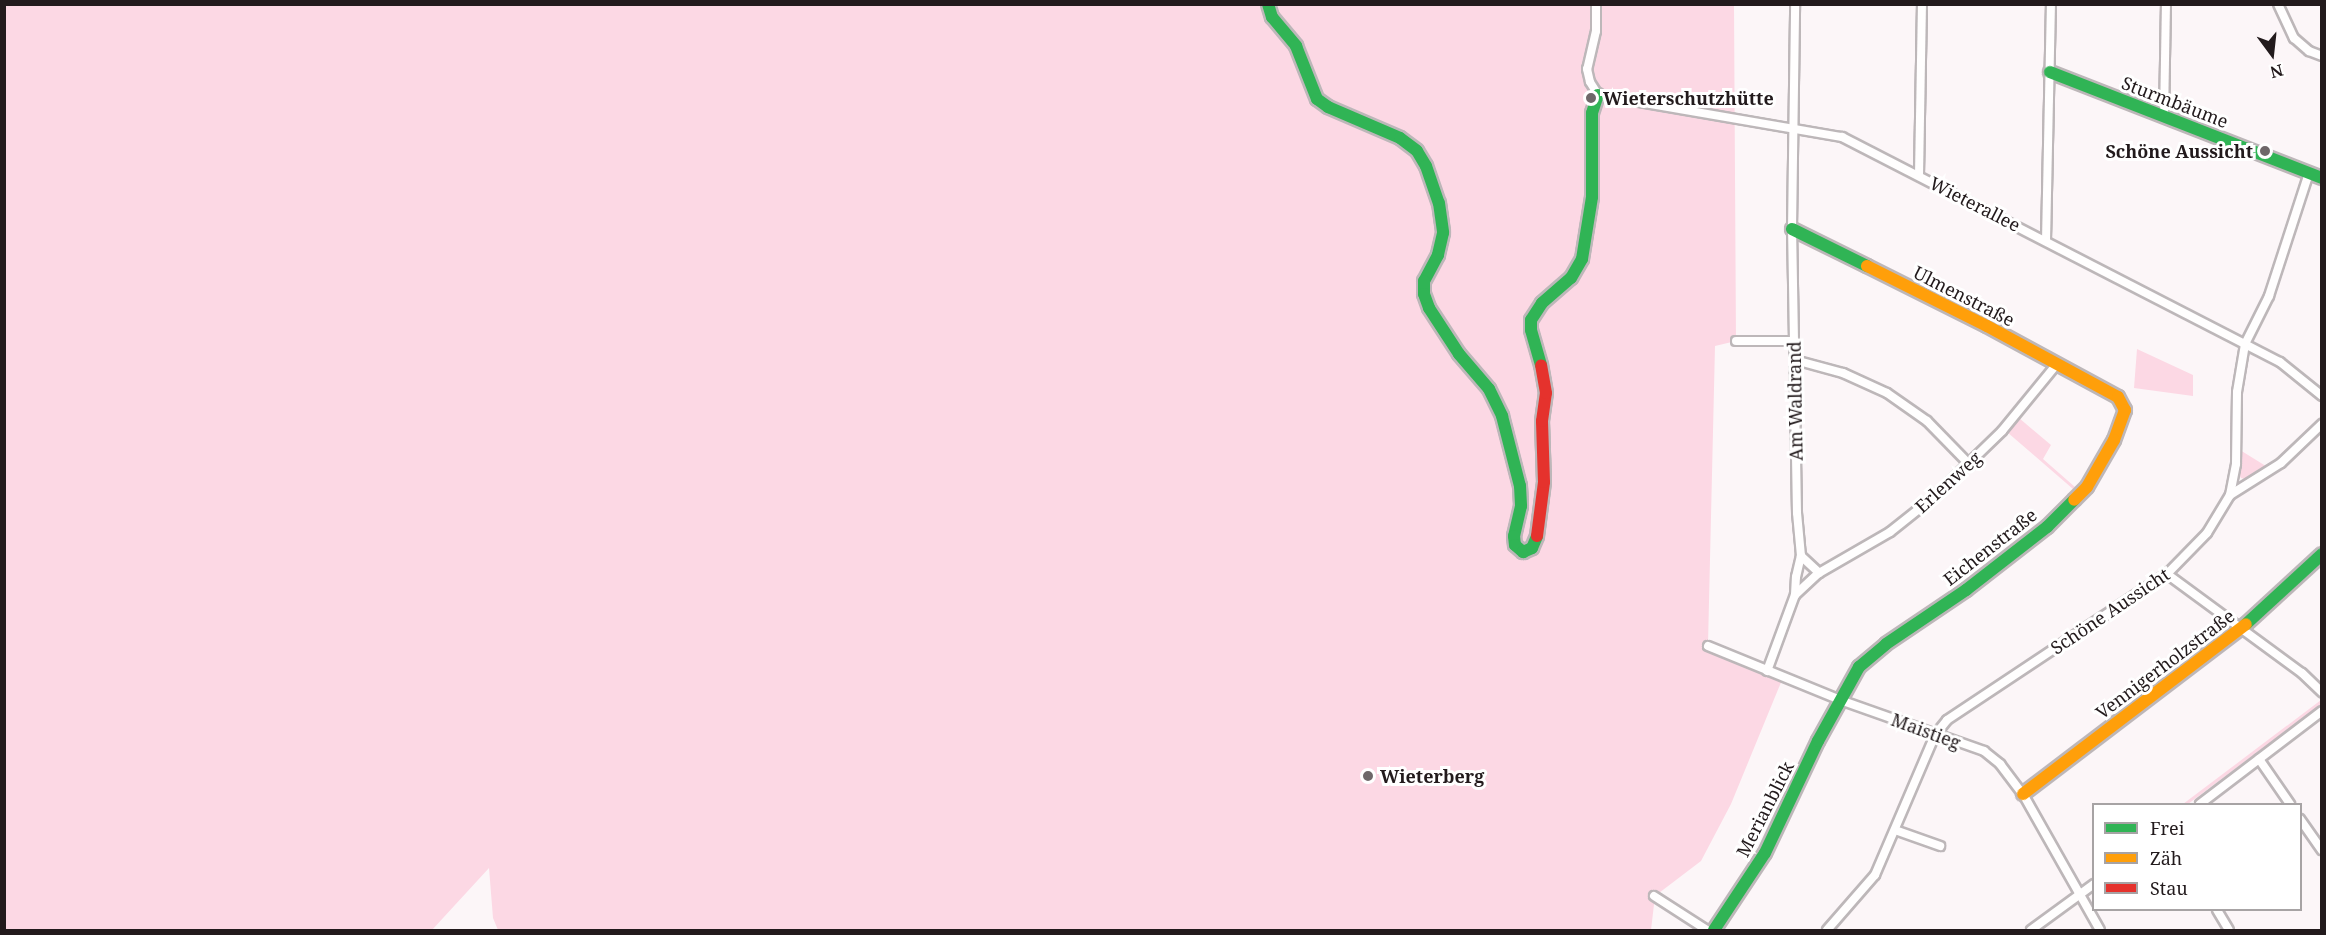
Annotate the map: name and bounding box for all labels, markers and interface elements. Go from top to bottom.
north arrow [2242,24,2302,84]
text: N [2268,59,2286,84]
street label: Sturmbäume [2119,72,2231,132]
place label: Wieterschutzhütte [1603,87,1774,109]
marker: Wieterschutzhütte [1584,91,1598,105]
place label: Schöne Aussicht [2105,140,2253,162]
marker: Schöne Aussicht [2258,144,2272,158]
street label: Wieterallee [1926,172,2024,236]
street label: Ulmenstraße [1910,261,2018,331]
street label: Am Waldrand [1783,341,1807,461]
street label: Erlenweg [1911,447,1985,517]
street label: Eichenstraße [1939,504,2041,590]
street label: Schöne Aussicht [2046,563,2174,659]
street label: Vennigerholzstraße [2091,605,2239,723]
street label: Maistieg [1888,708,1964,754]
street label: Merianblick [1732,758,1798,860]
place label: Wieterberg [1380,765,1484,787]
marker: Wieterberg [1361,769,1375,783]
legend [2092,803,2302,911]
text: Frei [2150,816,2185,840]
text: Zäh [2150,846,2182,870]
text: Stau [2150,876,2188,900]

